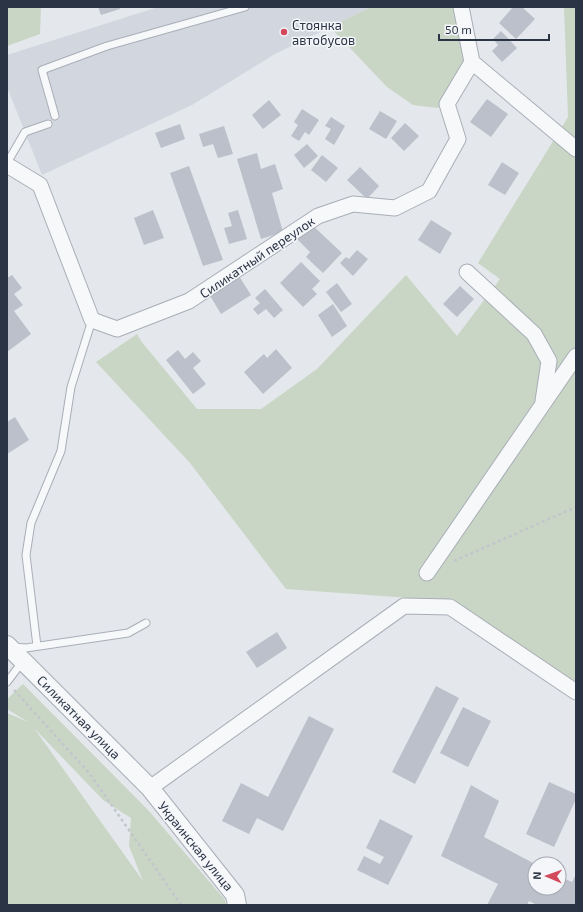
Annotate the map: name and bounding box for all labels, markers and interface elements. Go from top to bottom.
scale bar [439,16,549,42]
place label: Стоянка автобусов [292,17,355,48]
text: 50 m [445,22,472,36]
marker: Стоянка автобусов [279,27,289,37]
street label: Силикатный переулок [196,213,318,301]
street label: Силикатная улица [34,672,124,762]
street label: Украинская улица [155,798,237,894]
north arrow [527,856,567,896]
text: N [530,871,543,880]

